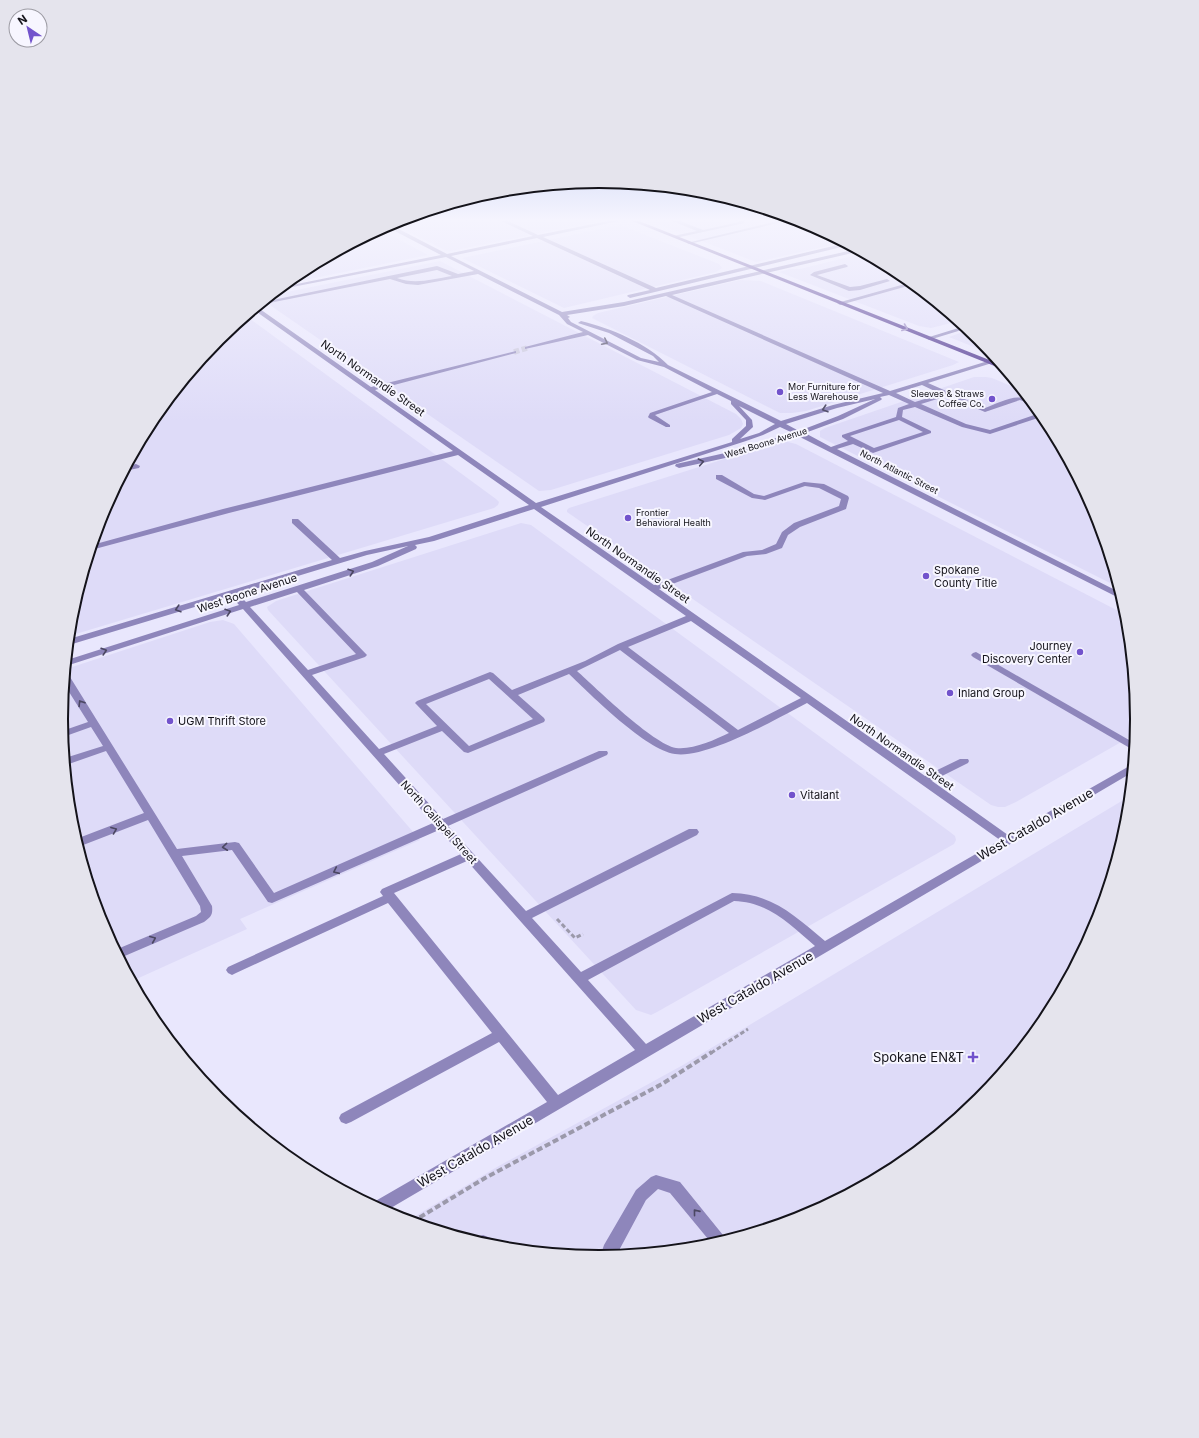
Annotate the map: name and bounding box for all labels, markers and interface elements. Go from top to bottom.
north arrow [8,8,48,48]
text: N [15,12,30,28]
one-way arrow [901,324,908,332]
street label: North Normandie Street [318,337,428,419]
one-way arrow [601,337,608,345]
place label: Mor Furniture for Less Warehouse [788,381,861,402]
marker: Mor Furniture for Less Warehouse [775,387,785,397]
place label: Sleeves & Straws Coffee Co. [911,388,984,409]
marker: Sleeves & Straws Coffee Co. [987,394,997,404]
one-way arrow [821,404,828,413]
street label: West Boone Avenue [723,425,808,460]
street label: North Atlantic Street [858,447,940,496]
one-way arrow [698,458,704,467]
place label: Frontier Behavioral Health [636,507,711,528]
marker: Frontier Behavioral Health [623,513,633,523]
street label: North Normandie Street [583,524,693,606]
place label: Spokane County Title [934,563,997,590]
one-way arrow [348,568,355,577]
street label: West Boone Avenue [195,570,299,616]
marker: Spokane County Title [921,571,931,581]
one-way arrow [175,604,182,613]
one-way arrow [224,608,231,617]
place label: Journey Discovery Center [982,639,1072,666]
marker: Journey Discovery Center [1075,647,1085,657]
one-way arrow [100,648,107,656]
place label: Inland Group [958,686,1025,700]
marker: Inland Group [945,688,955,698]
one-way arrow [79,700,86,707]
street label: North Normandie Street [847,711,957,793]
place label: UGM Thrift Store [178,714,266,728]
marker: UGM Thrift Store [165,716,175,726]
street label: North Calispel Street [398,777,480,867]
street label: West Cataldo Avenue [974,784,1096,864]
place label: Vitalant [800,788,839,802]
marker: Vitalant [787,790,797,800]
one-way arrow [110,826,117,834]
one-way arrow [222,843,228,852]
one-way arrow [332,866,340,874]
one-way arrow [150,935,157,943]
street label: West Cataldo Avenue [694,947,816,1027]
place label: Spokane EN&T [873,1049,964,1065]
marker: Spokane EN&T [967,1051,979,1063]
street label: West Cataldo Avenue [414,1111,536,1191]
one-way arrow [693,1210,700,1217]

